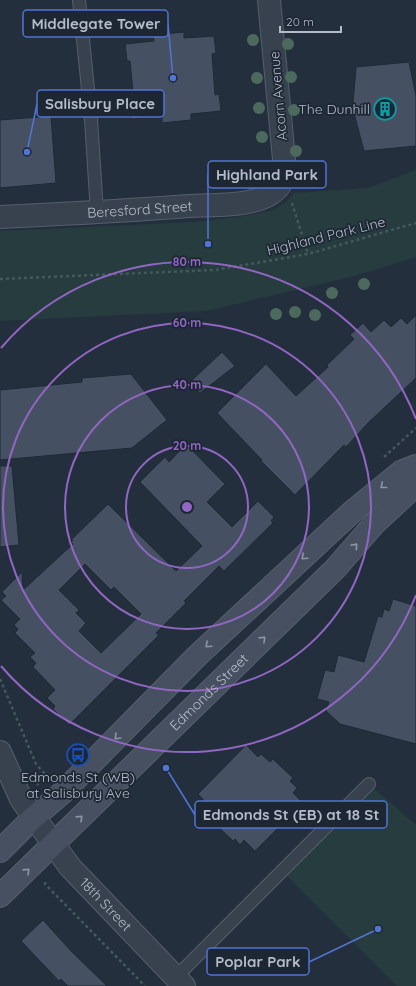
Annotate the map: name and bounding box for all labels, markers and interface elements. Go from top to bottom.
scale bar [280,8,341,34]
callout: Middlegate Tower [23,10,168,37]
text: Middlegate Tower [31,14,161,33]
text: 20 m [286,14,314,29]
street label: Acorn Avenue [265,50,291,142]
callout: Salisbury Place [37,90,164,117]
text: Salisbury Place [45,94,155,113]
building icon: The Dunhill [372,96,398,122]
place label: The Dunhill [298,100,370,118]
callout: Highland Park [208,161,326,188]
text: Highland Park [216,165,318,184]
street label: Beresford Street [87,197,193,222]
street label: Highland Park Line [265,213,387,259]
text: 80 m [173,254,201,269]
text: 60 m [173,315,201,330]
text: 40 m [173,377,201,392]
text: 20 m [173,438,201,453]
one-way arrow [381,482,388,489]
centre of rings [180,500,194,514]
one-way arrow [350,544,357,551]
one-way arrow [301,552,309,559]
one-way arrow [258,636,266,644]
one-way arrow [206,640,213,647]
street label: Edmonds Street [166,649,252,734]
one-way arrow [114,732,122,740]
bus stop icon: Edmonds St (WB) at Salisbury Ave [65,742,91,768]
place label: Edmonds St (WB) at Salisbury Ave [21,768,135,802]
callout: Edmonds St (EB) at 18 St [195,801,387,828]
text: Edmonds St (EB) at 18 St [203,805,379,824]
one-way arrow [75,815,83,823]
one-way arrow [22,868,30,876]
street label: 18th Street [76,874,136,935]
callout: Poplar Park [207,948,309,975]
text: Poplar Park [215,952,301,971]

